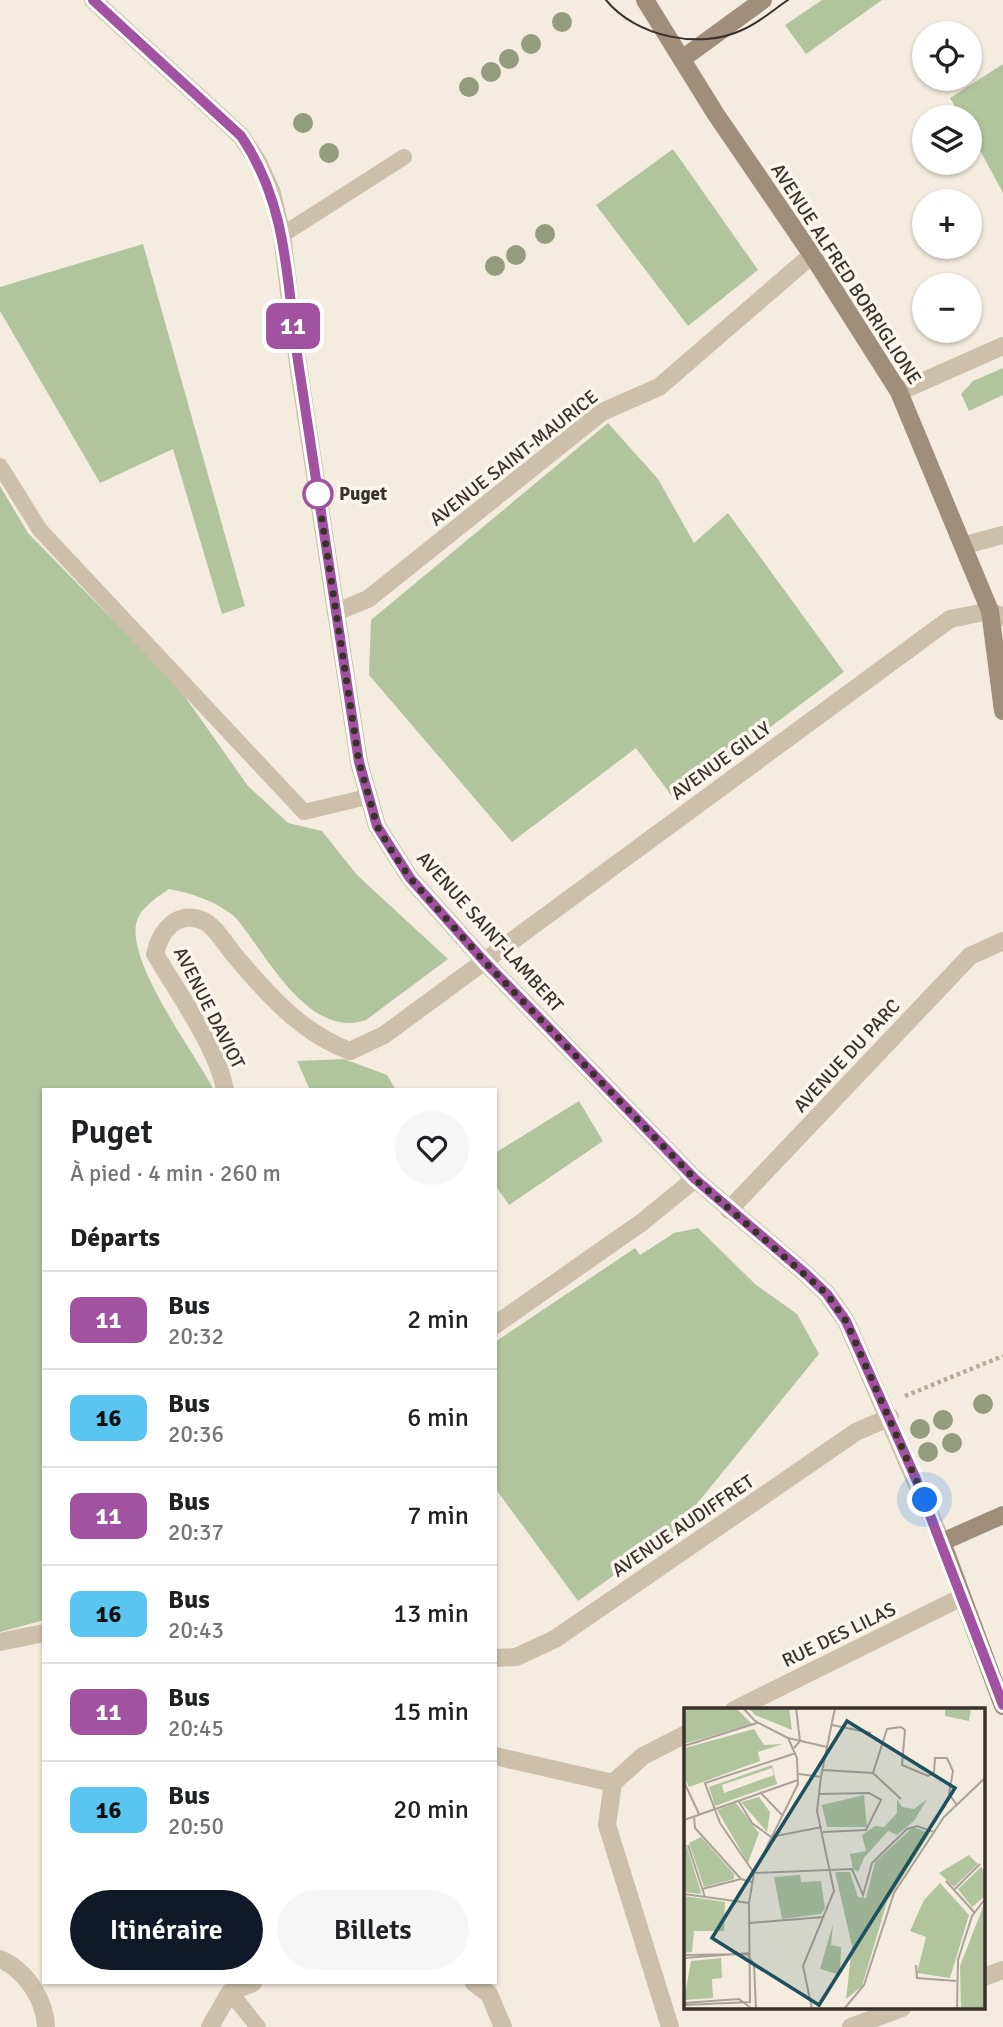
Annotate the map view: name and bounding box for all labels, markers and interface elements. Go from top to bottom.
map controls [912,21,982,343]
button: locate [912,21,982,91]
button: layers [912,105,982,175]
street label: AVENUE ALFRED BORRIGLIONE [765,159,927,389]
button: + [912,189,982,259]
button: − [912,273,982,343]
line badge: 11 [262,303,324,349]
text: 11 [280,311,306,341]
street label: AVENUE SAINT-MAURICE [425,385,603,531]
marker: Puget [303,479,333,509]
place label: Puget [339,482,387,506]
street label: AVENUE GILLY [666,716,776,805]
street label: AVENUE SAINT-LAMBERT [411,847,569,1018]
street label: AVENUE DAVIOT [168,943,250,1073]
street label: AVENUE DU PARC [788,994,906,1118]
button: heart [395,1111,469,1185]
text: Puget [70,1112,153,1153]
text: À pied · 4 min · 260 m [70,1159,281,1188]
text: Départs [70,1222,160,1254]
text: Bus [168,1290,210,1322]
text: 2 min [407,1304,469,1336]
text: 11 [96,1305,121,1335]
text: 20:32 [168,1322,224,1351]
text: Bus [168,1388,210,1420]
text: 6 min [407,1402,469,1434]
text: 16 [96,1403,121,1433]
text: 20:36 [168,1420,224,1449]
street label: AVENUE AUDIFFRET [607,1469,759,1582]
your location [907,1482,942,1517]
text: Bus [168,1486,210,1518]
text: 7 min [407,1500,469,1532]
text: 11 [96,1501,121,1531]
text: 20:37 [168,1518,224,1547]
text: Bus [168,1584,210,1616]
street label: RUE DES LILAS [778,1597,900,1673]
text: 13 min [393,1598,469,1630]
text: 16 [96,1599,121,1629]
text: 20:43 [168,1616,224,1645]
text: Bus [168,1682,210,1714]
text: 15 min [393,1696,469,1728]
text: 11 [96,1697,121,1727]
inset map [684,1708,986,2010]
text: 20:45 [168,1714,224,1743]
text: Bus [168,1780,210,1812]
text: 20 min [393,1794,469,1826]
text: 16 [96,1795,121,1825]
text: 20:50 [168,1812,224,1841]
button: Itinéraire [70,1890,263,1970]
button: Billets [277,1890,469,1970]

